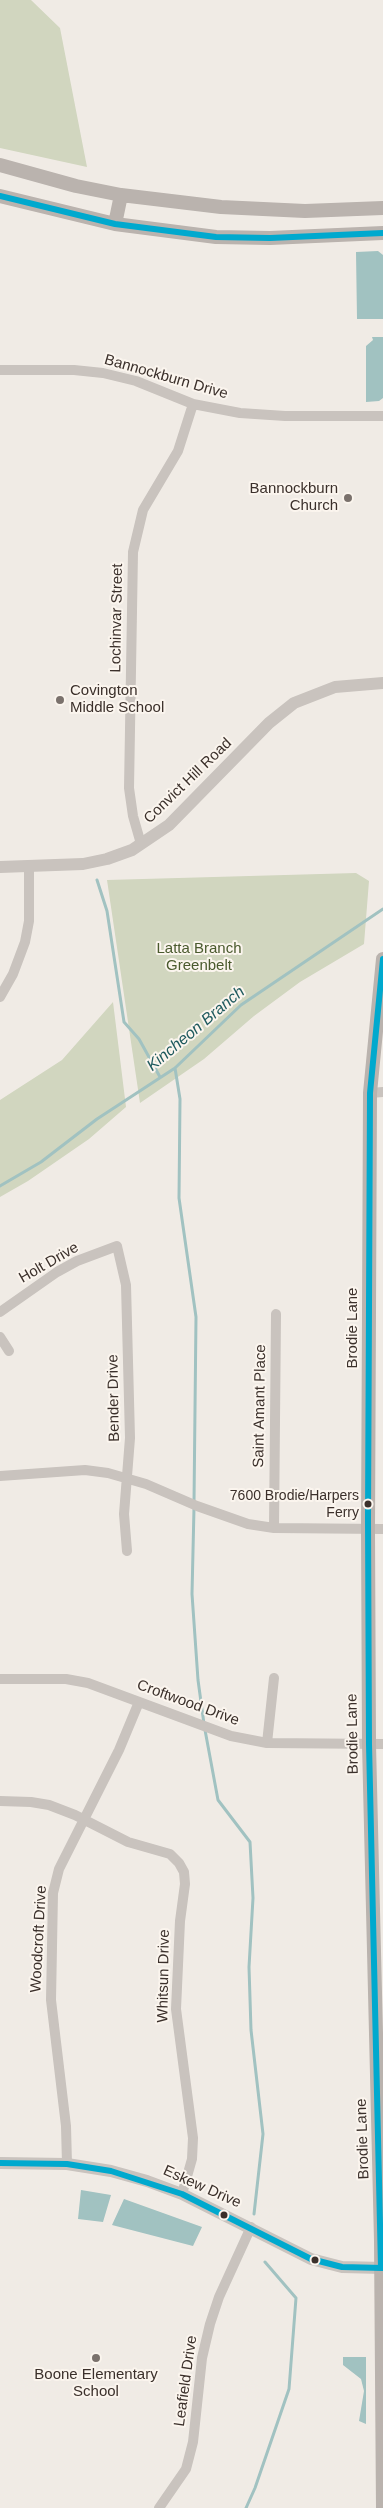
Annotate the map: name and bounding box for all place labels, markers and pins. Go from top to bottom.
place label: Bannockburn Church [250,480,338,515]
marker: Bannockburn Church [342,492,354,504]
place label: Covington Middle School [70,682,164,717]
marker: Covington Middle School [54,694,66,706]
place label: 7600 Brodie/Harpers Ferry [230,1488,359,1520]
marker: 7600 Brodie/Harpers Ferry [363,1499,373,1509]
unlabelled marker [219,2210,229,2220]
unlabelled marker [310,2255,320,2265]
marker: Boone Elementary School [90,2352,102,2364]
place label: Boone Elementary School [34,2366,158,2401]

